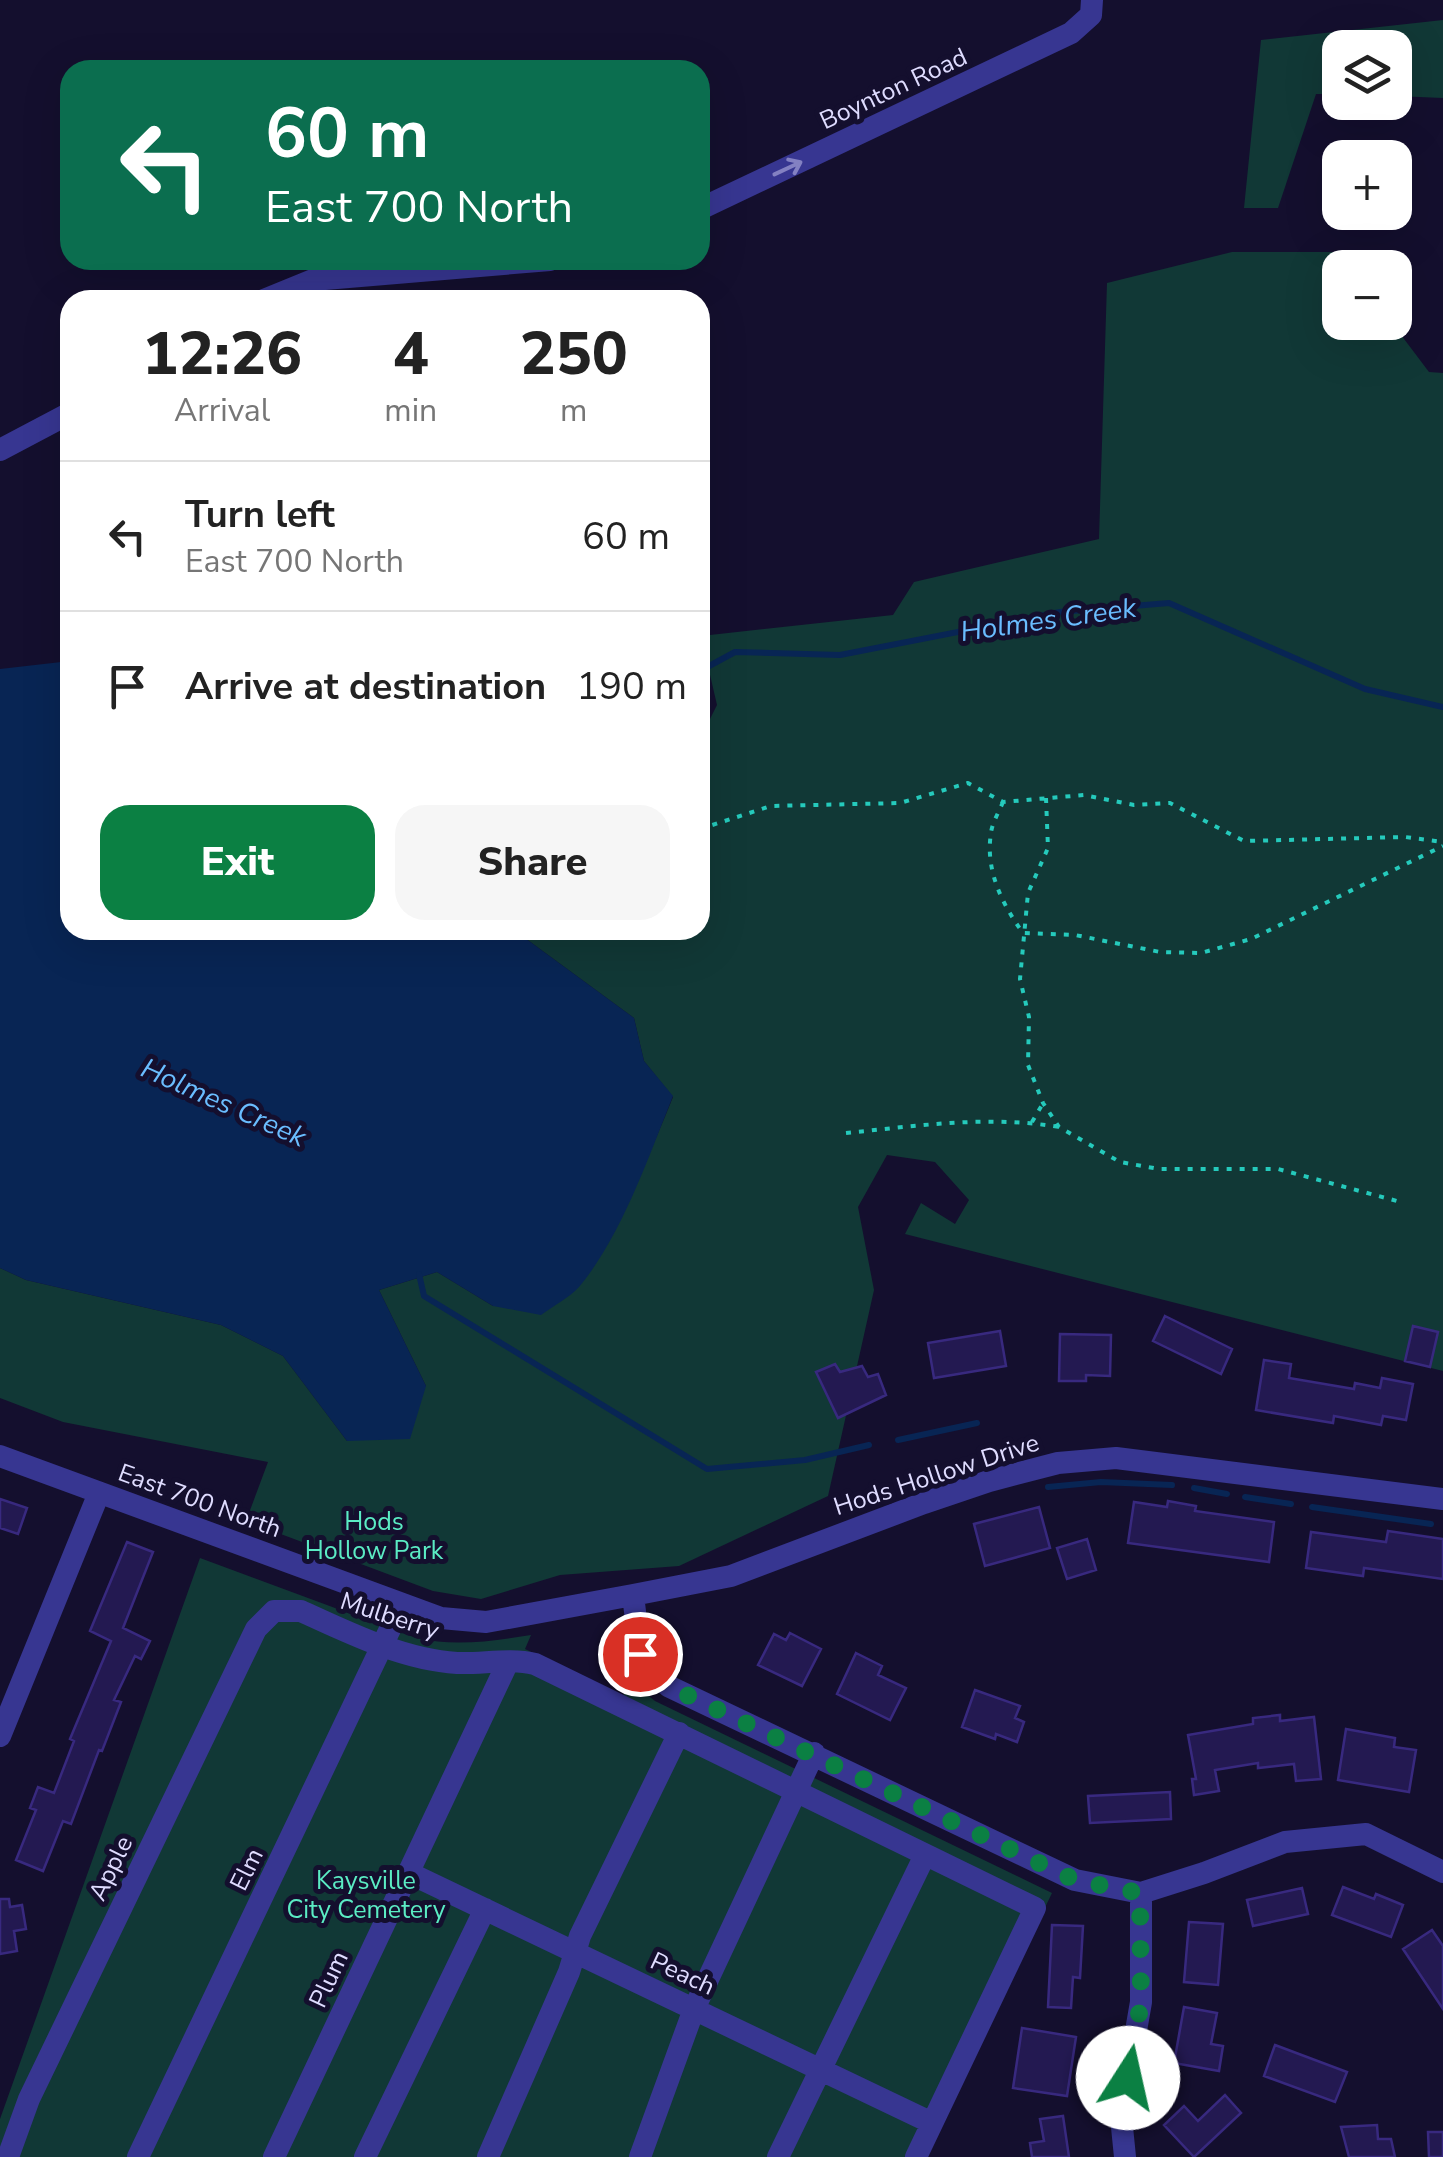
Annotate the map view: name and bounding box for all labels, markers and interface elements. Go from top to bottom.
map controls [1322,30,1412,340]
button: layers [1322,30,1412,120]
street label: Boynton Road [814,40,973,138]
text: 60 m [265,86,429,182]
icon: left [100,100,230,230]
button: + [1322,140,1412,230]
one-way arrow [773,158,803,176]
text: East 700 North [265,177,573,238]
button: − [1322,250,1412,340]
text: 12:26 [142,313,302,395]
text: 4 [393,313,429,395]
text: 250 [520,313,628,395]
text: Arrival [174,389,270,432]
text: min [384,389,437,432]
text: m [560,389,587,432]
text: Turn left [185,489,335,540]
icon: left [100,509,155,564]
text: 60 m [582,511,670,562]
text: East 700 North [185,540,404,583]
water label: Holmes Creek [958,589,1139,651]
icon: arrive [100,659,155,714]
text: Arrive at destination [185,661,546,712]
text: 190 m [576,661,687,712]
button: Exit [100,805,375,920]
button: Share [395,805,670,920]
water label: Holmes Creek [135,1050,313,1157]
street label: Hods Hollow Drive [829,1426,1043,1524]
street label: East 700 North [113,1456,286,1546]
park label: Hods Hollow Park [305,1505,444,1568]
street label: Mulberry [336,1584,444,1648]
pin [598,1612,683,1697]
icon: arrive [613,1627,668,1682]
street label: Apple [81,1830,141,1906]
street label: Elm [222,1842,272,1896]
park label: Kaysville City Cemetery [286,1864,446,1927]
street label: Peach [645,1944,720,2004]
street label: Plum [301,1946,357,2013]
position arrow [1076,2026,1180,2130]

